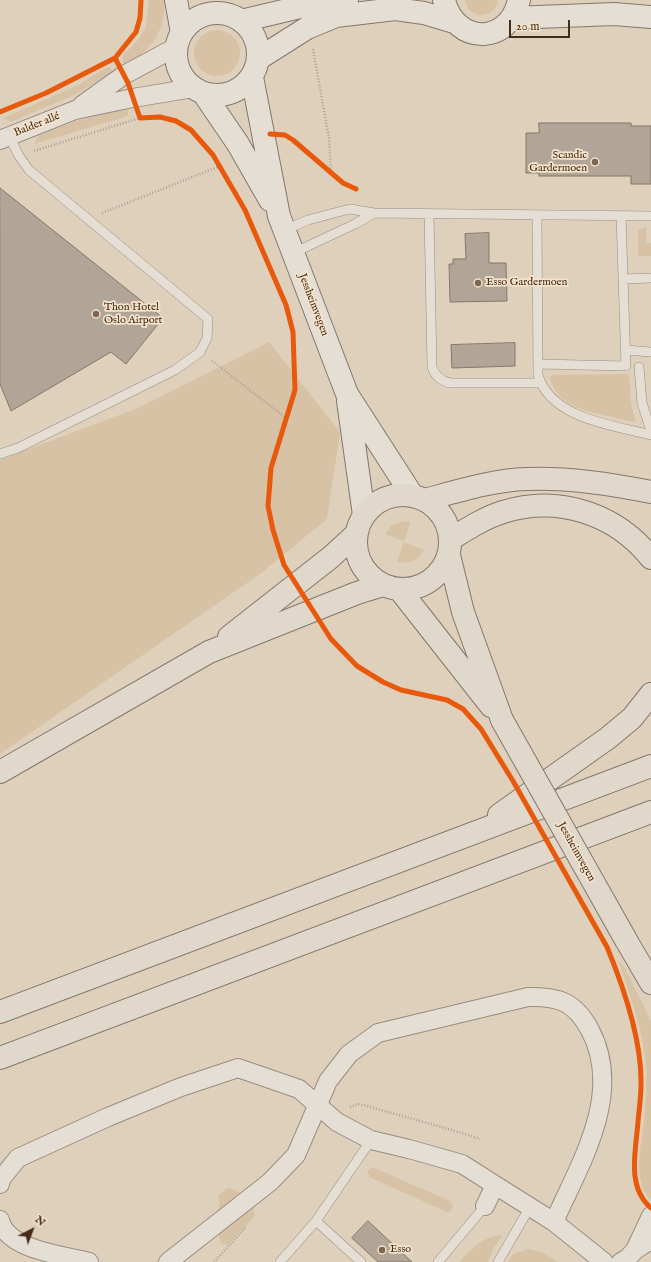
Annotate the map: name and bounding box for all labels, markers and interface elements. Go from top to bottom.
scale bar [511,12,572,38]
text: 20 m [516,19,539,34]
street label: Balder allé [12,110,62,140]
place label: Scandic Gardermoen [529,149,587,175]
marker: Scandic Gardermoen [590,157,600,167]
street label: Jessheimvegen [295,272,331,338]
place label: Esso Gardermoen [486,276,567,290]
marker: Esso Gardermoen [473,278,483,288]
place label: Thon Hotel Oslo Airport [104,301,162,327]
marker: Thon Hotel Oslo Airport [91,309,101,319]
street label: Jessheimvegen [554,820,598,884]
north arrow [12,1210,52,1250]
text: N [32,1213,48,1229]
place label: Esso [390,1243,411,1257]
marker: Esso [377,1245,387,1255]

